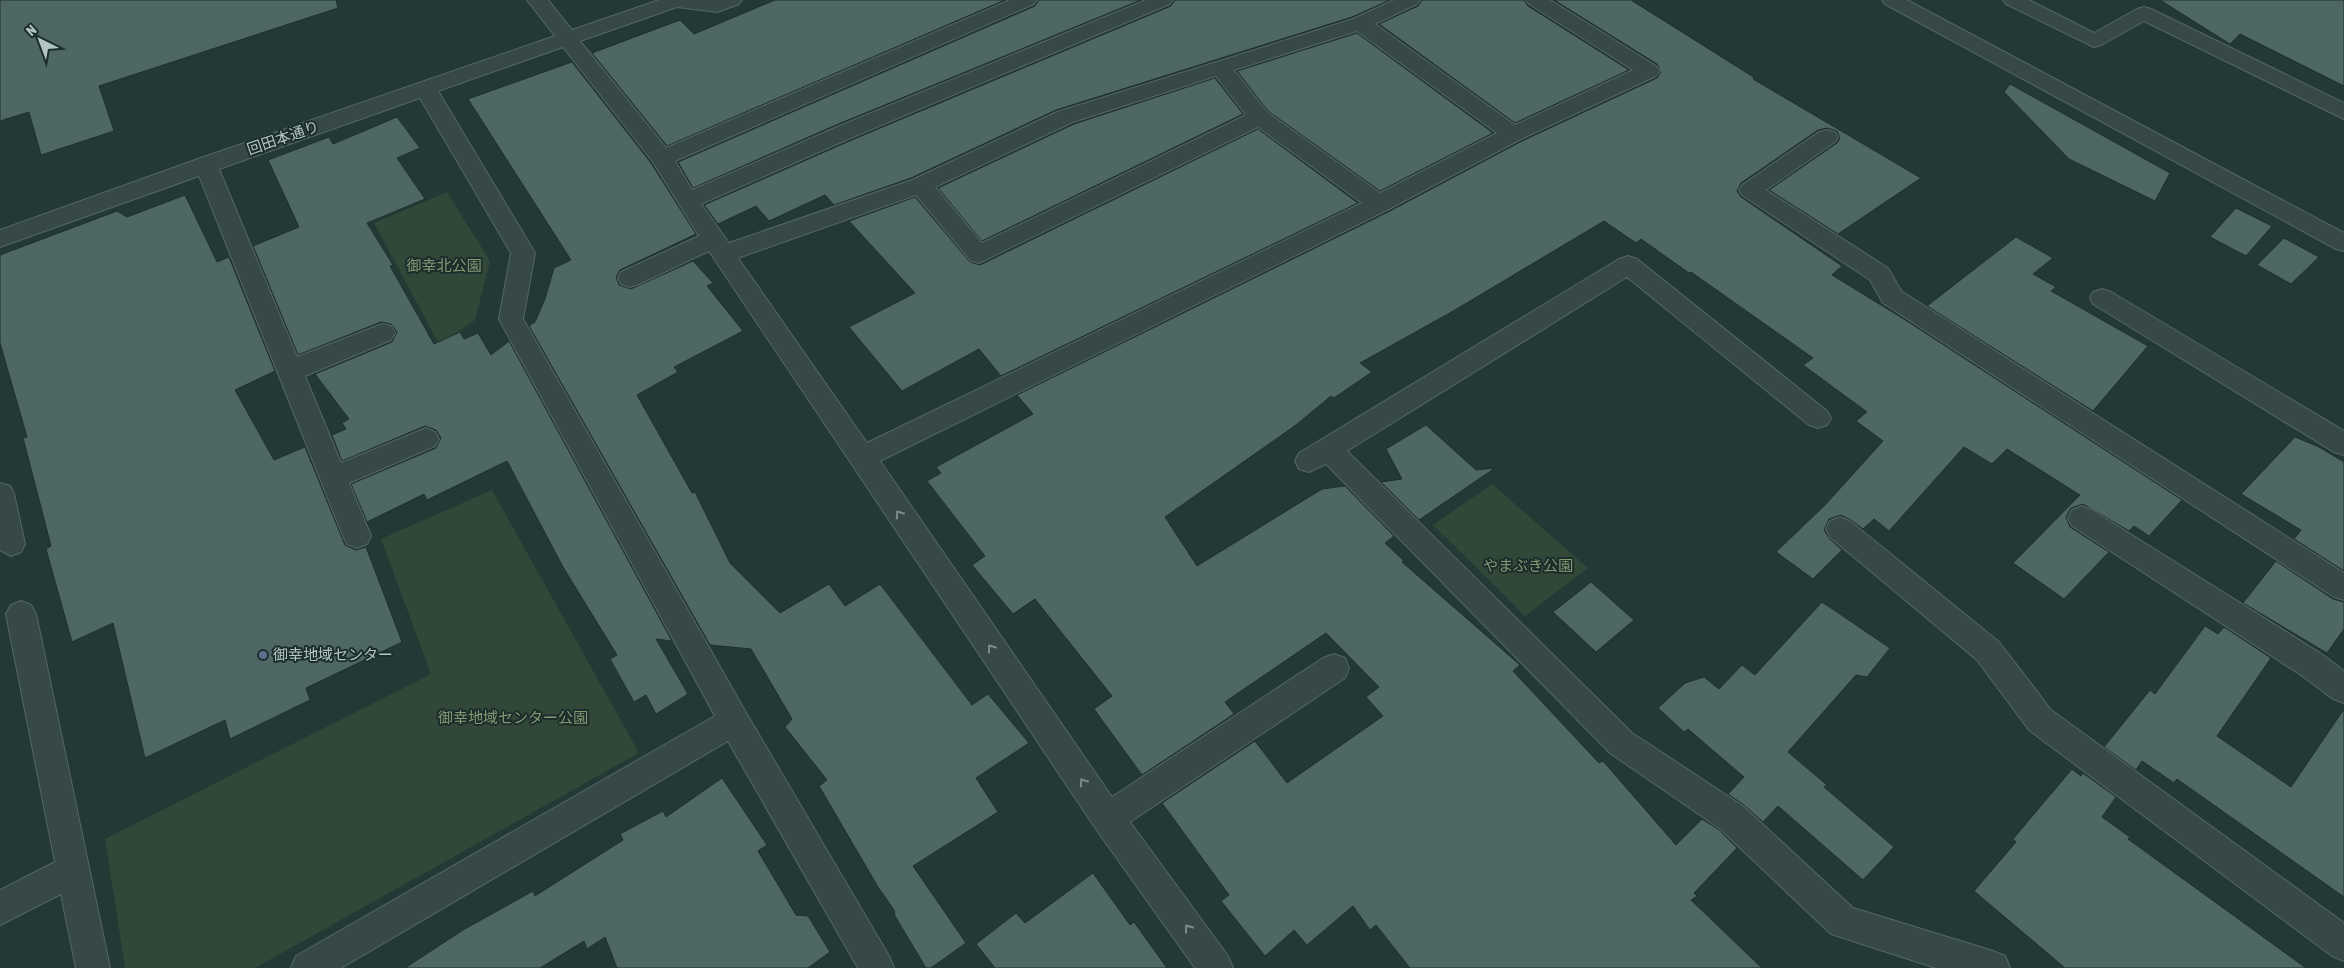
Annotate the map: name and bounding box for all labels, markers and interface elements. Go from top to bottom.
north arrow [15,15,65,65]
text: N [23,22,40,39]
street label: 回田本通り [245,117,321,158]
park label: 御幸北公園 [406,257,482,274]
one-way arrow [896,510,905,520]
park label: やまぶき公園 [1483,557,1573,574]
one-way arrow [988,644,997,654]
place label: 御幸地域センター [273,646,393,663]
marker: 御幸地域センター [257,649,269,661]
park label: 御幸地域センター公園 [438,709,588,726]
one-way arrow [1080,778,1089,788]
one-way arrow [1184,925,1194,934]

